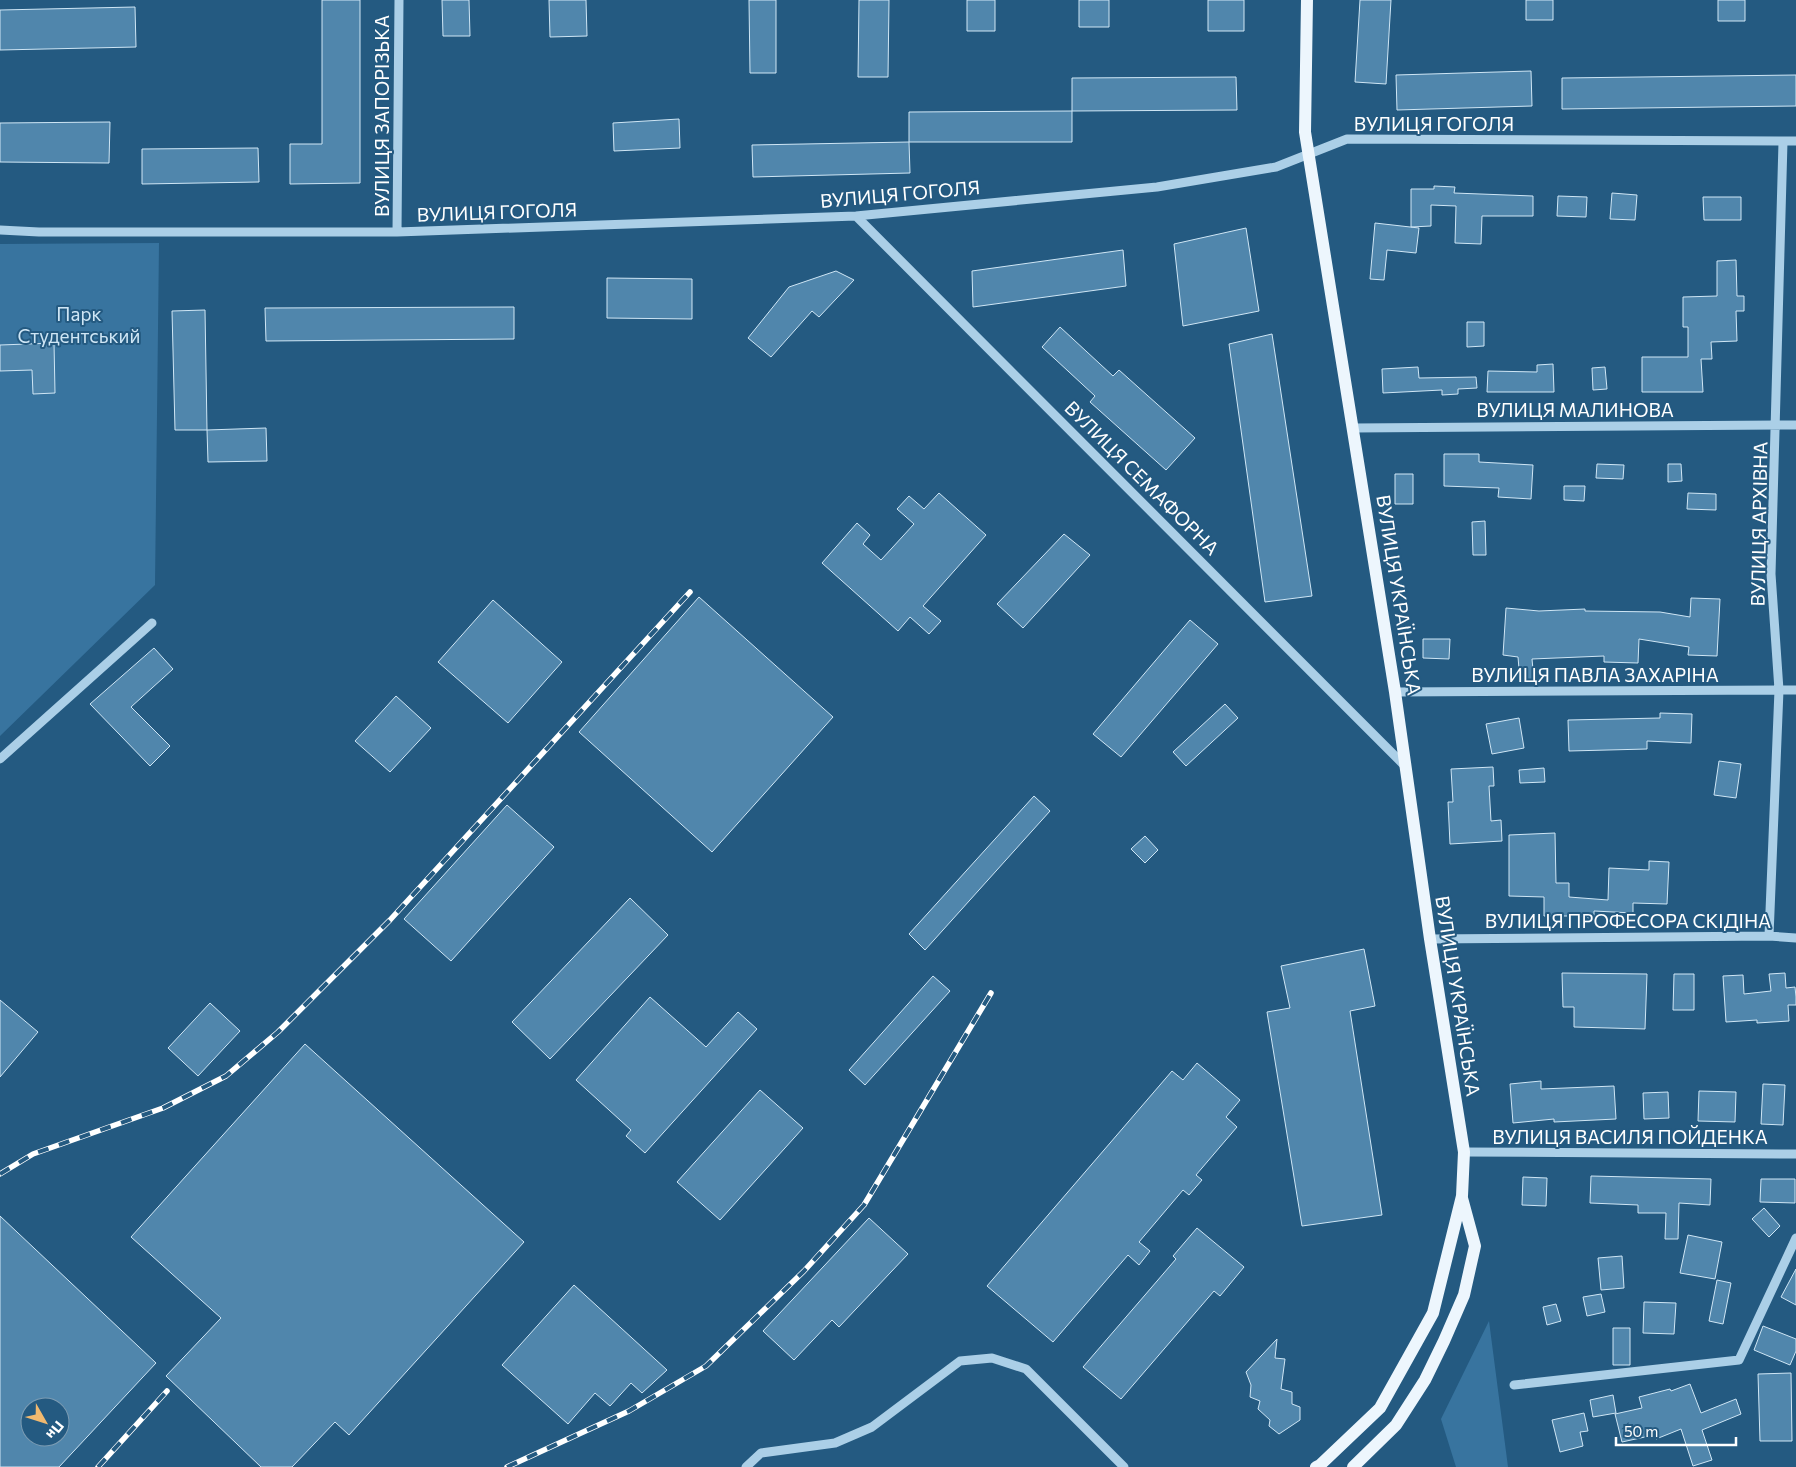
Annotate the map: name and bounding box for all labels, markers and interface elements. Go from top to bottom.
street label: ВУЛИЦЯ ЗАПОРІЗЬКА [370,15,393,217]
street label: ВУЛИЦЯ ГОГОЛЯ [1354,112,1514,135]
street label: ВУЛИЦЯ ГОГОЛЯ [819,175,981,212]
street label: ВУЛИЦЯ ГОГОЛЯ [416,197,578,226]
park label: Парк Студентський [18,302,140,347]
street label: ВУЛИЦЯ СЕМАФОРНА [1061,396,1224,559]
street label: ВУЛИЦЯ МАЛИНОВА [1476,398,1674,421]
street label: ВУЛИЦЯ АРХІВНА [1746,441,1771,607]
street label: ВУЛИЦЯ УКРАЇНСЬКА [1372,493,1427,697]
street label: ВУЛИЦЯ ПАВЛА ЗАХАРІНА [1471,663,1719,686]
street label: ВУЛИЦЯ УКРАЇНСЬКА [1431,894,1486,1098]
street label: ВУЛИЦЯ ПРОФЕСОРА СКІДІНА [1485,909,1771,932]
street label: ВУЛИЦЯ ВАСИЛЯ ПОЙДЕНКА [1492,1125,1768,1148]
north arrow [20,1397,70,1447]
scale bar [1616,1414,1736,1446]
text: Пн [43,1418,68,1443]
text: 50 m [1624,1422,1658,1440]

